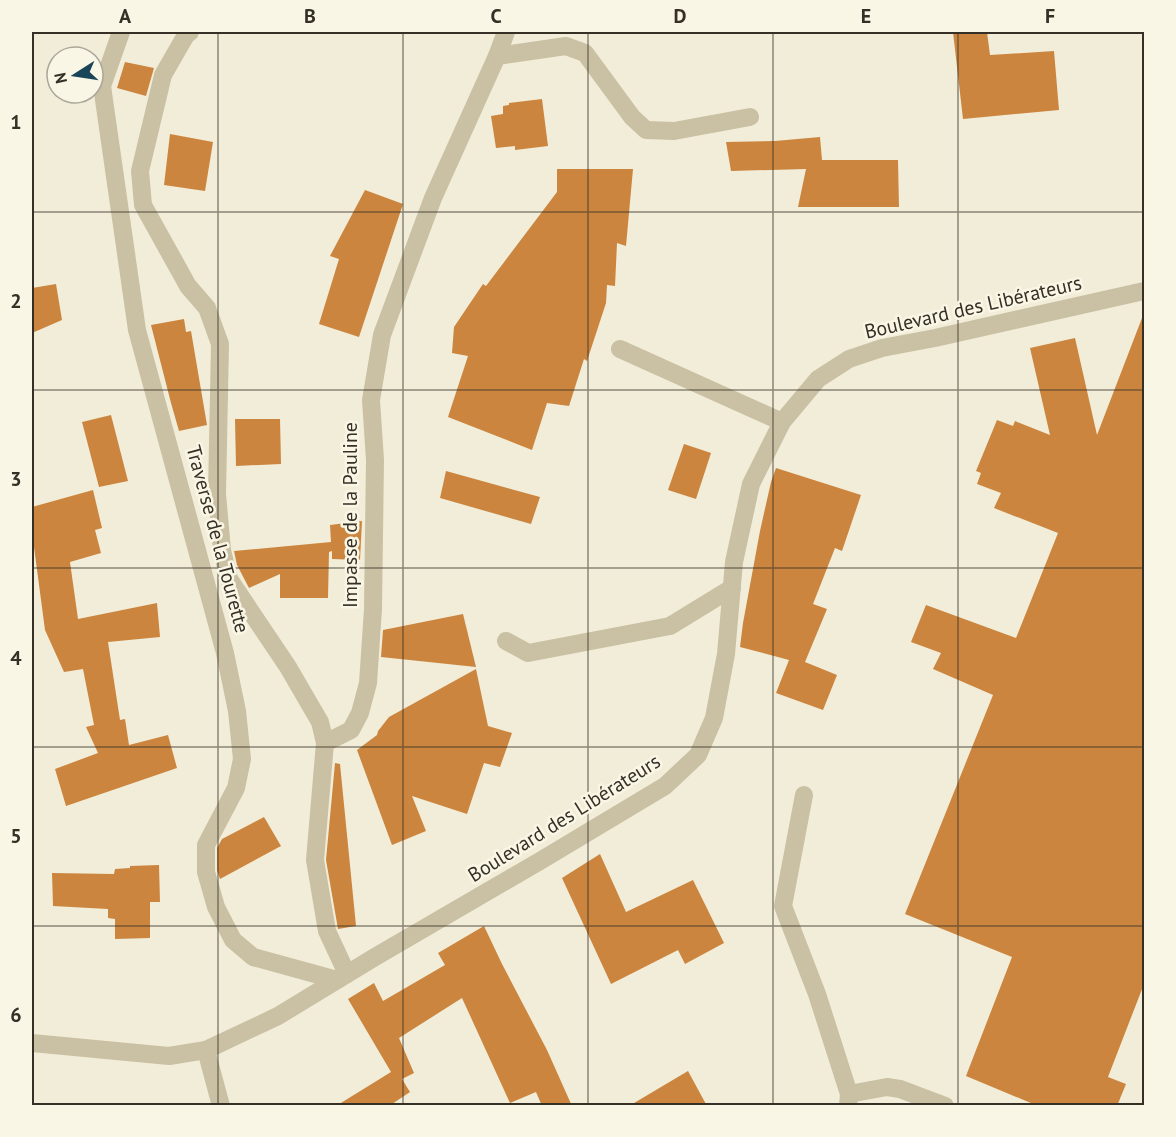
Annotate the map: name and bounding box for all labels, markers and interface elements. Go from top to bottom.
text: A [119,3,132,29]
text: B [304,3,316,29]
text: C [490,3,502,29]
text: D [674,3,687,29]
text: E [861,3,871,29]
text: F [1045,3,1055,29]
north arrow [45,45,105,105]
text: N [49,71,71,85]
text: 1 [10,109,22,135]
street label: Boulevard des Libérateurs [862,269,1084,345]
text: 2 [10,288,22,314]
street label: Impasse de la Pauline [337,422,363,608]
street label: Traverse de la Tourette [180,442,256,636]
text: 3 [10,466,22,492]
text: 4 [10,645,22,671]
street label: Boulevard des Libérateurs [463,748,665,888]
text: 5 [10,823,22,849]
text: 6 [10,1002,22,1028]

